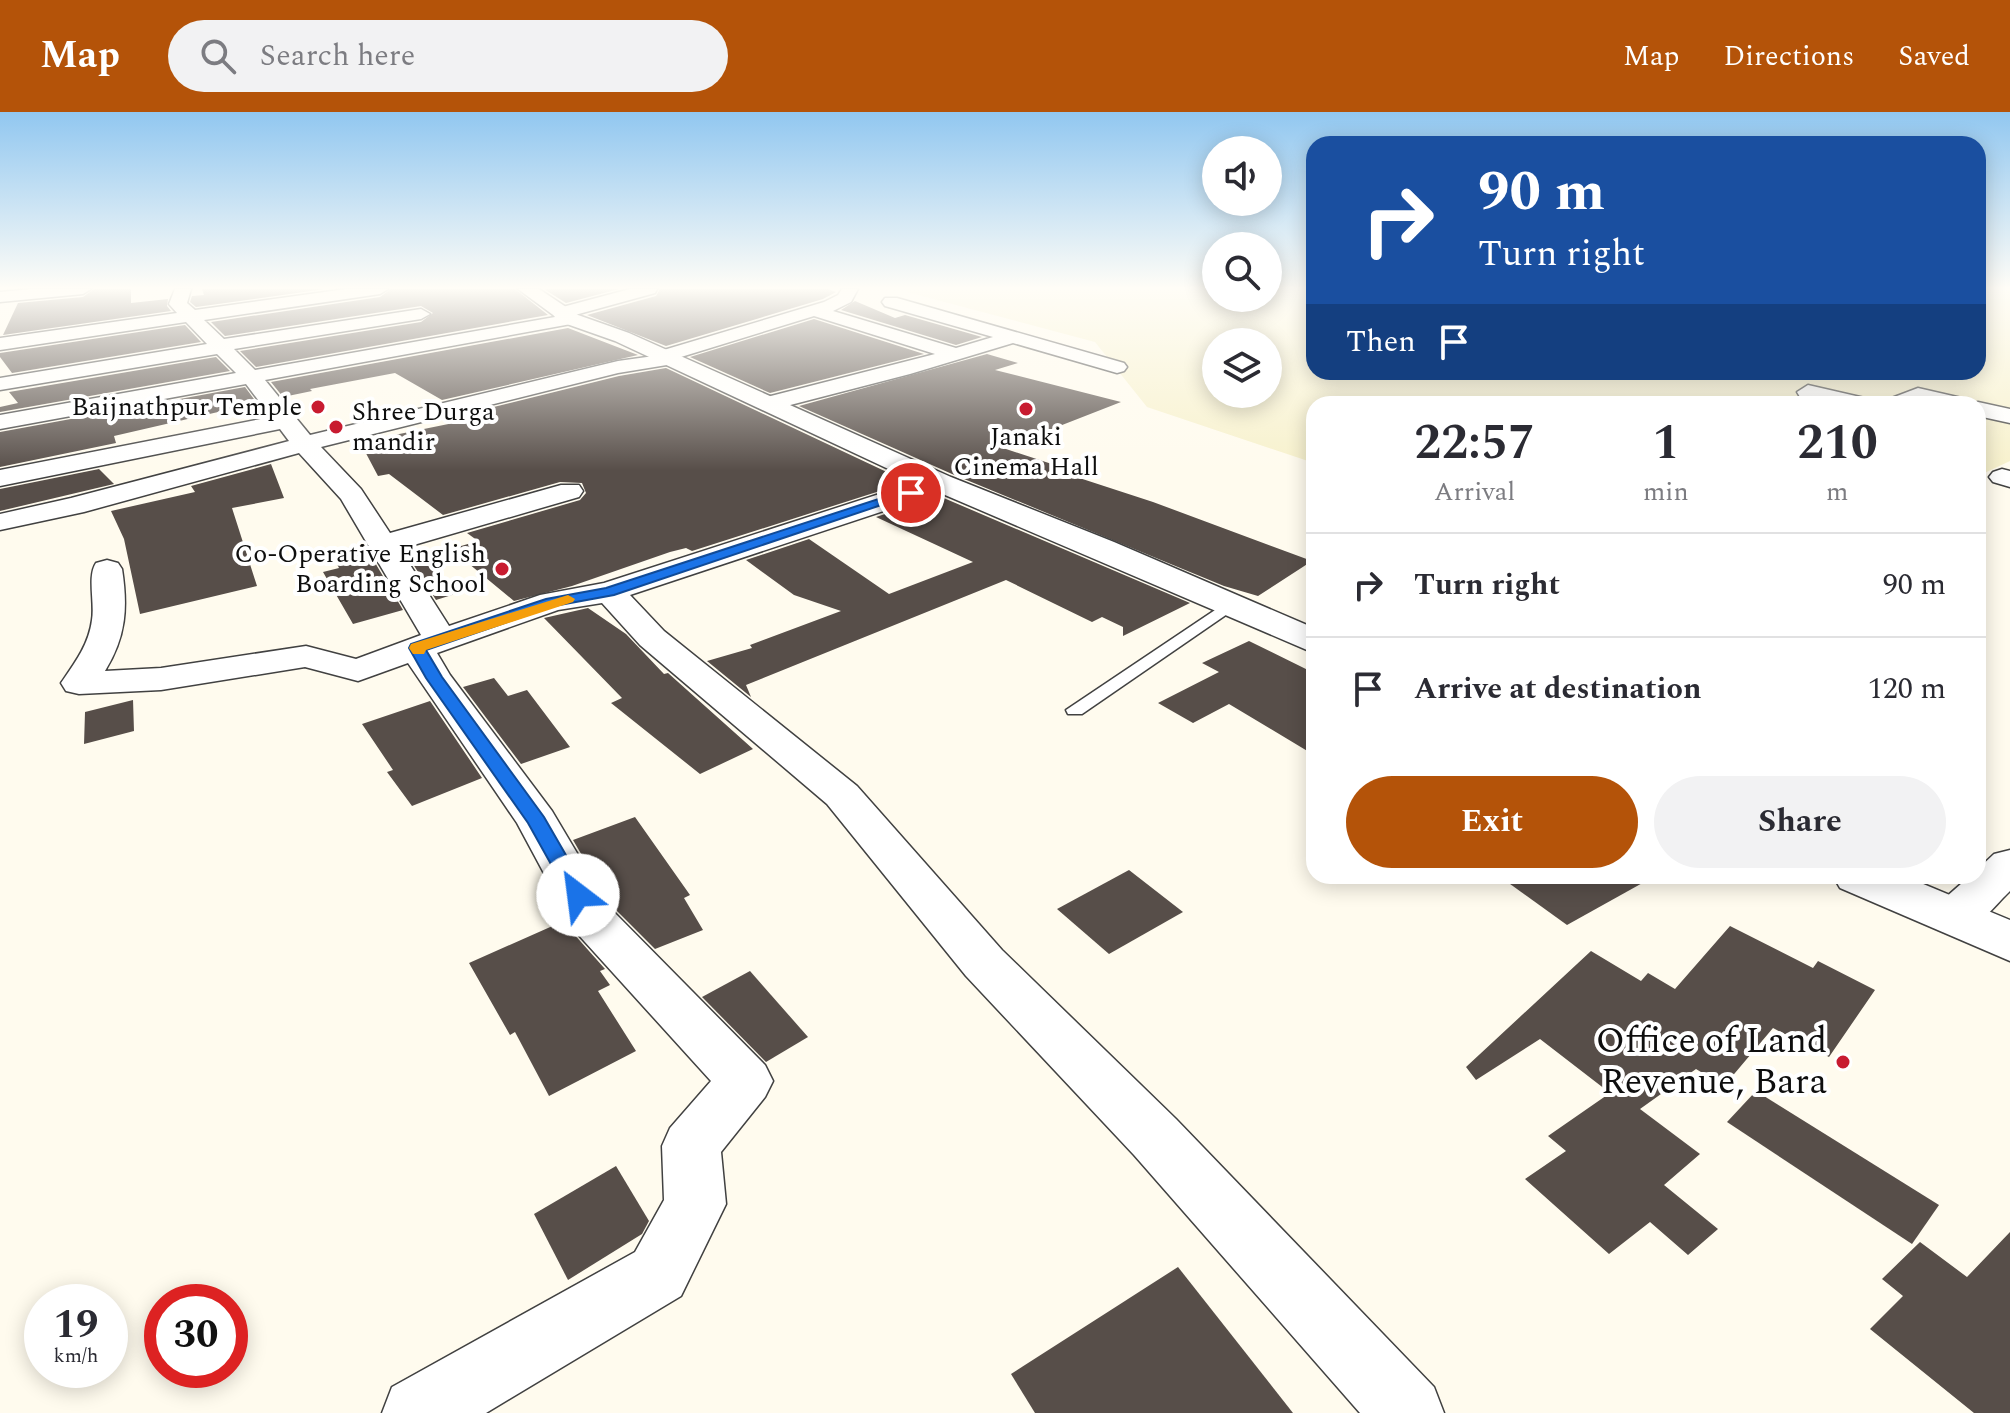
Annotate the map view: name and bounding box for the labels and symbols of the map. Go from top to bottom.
place label: Baijnathpur Temple [72,387,302,427]
place label: Shree Durga mandir [352,392,495,462]
marker: Baijnathpur Temple [309,398,327,416]
marker: Janaki Cinema Hall [1017,400,1035,418]
place label: Janaki Cinema Hall [953,417,1099,487]
marker: Shree Durga mandir [327,418,345,436]
pin [877,459,945,527]
place label: Co-Operative English Boarding School [234,534,486,604]
marker: Co-Operative English Boarding School [493,560,511,578]
position arrow [536,853,620,937]
place label: Office of Land Revenue, Bara [1596,1014,1827,1110]
marker: Office of Land Revenue, Bara [1834,1053,1852,1071]
speed limit sign: 30 [144,1284,248,1388]

